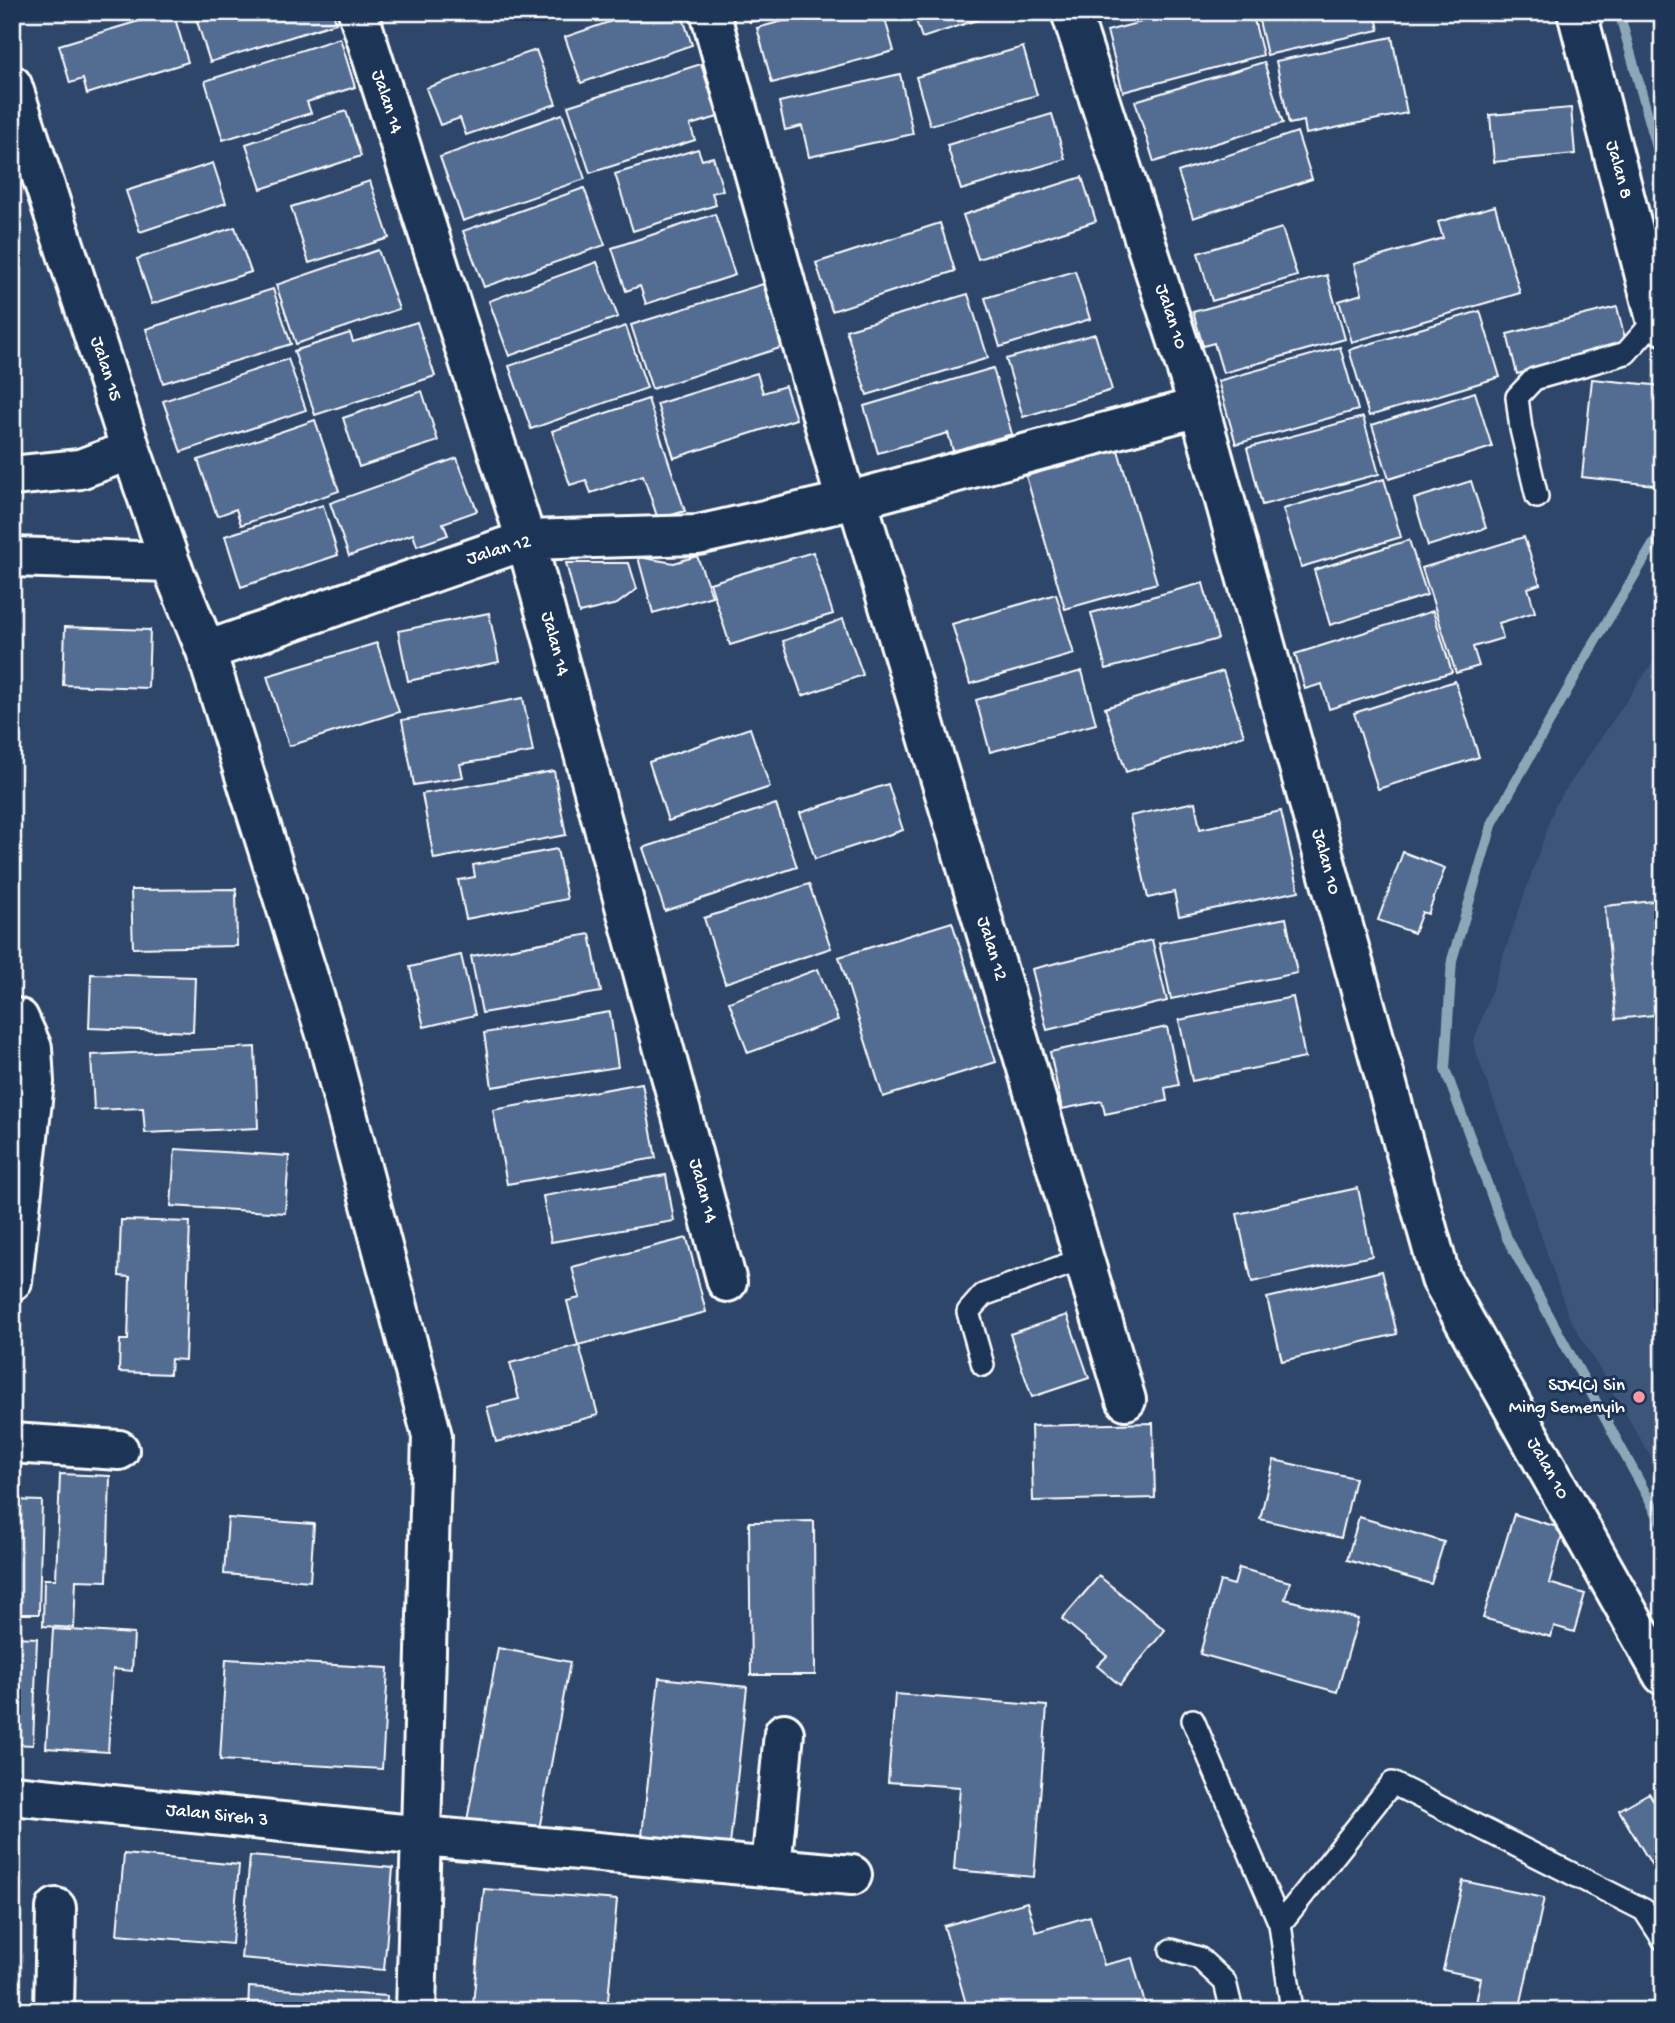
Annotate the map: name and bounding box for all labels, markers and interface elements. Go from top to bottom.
street label: Jalan 14 [365,67,407,137]
street label: Jalan 8 [1599,138,1637,202]
street label: Jalan 10 [1149,281,1191,353]
street label: Jalan 15 [84,334,126,404]
street label: Jalan 12 [464,531,534,571]
street label: Jalan 14 [534,609,574,679]
street label: Jalan 10 [1305,826,1345,898]
street label: Jalan 12 [970,914,1012,984]
street label: Jalan 14 [682,1156,722,1226]
place label: SJK(C) Sin Ming Semenyih [1509,1375,1625,1420]
marker: SJK(C) Sin Ming Semenyih [1631,1389,1647,1405]
street label: Jalan 10 [1521,1434,1573,1504]
street label: Jalan Sireh 3 [165,1799,270,1833]

